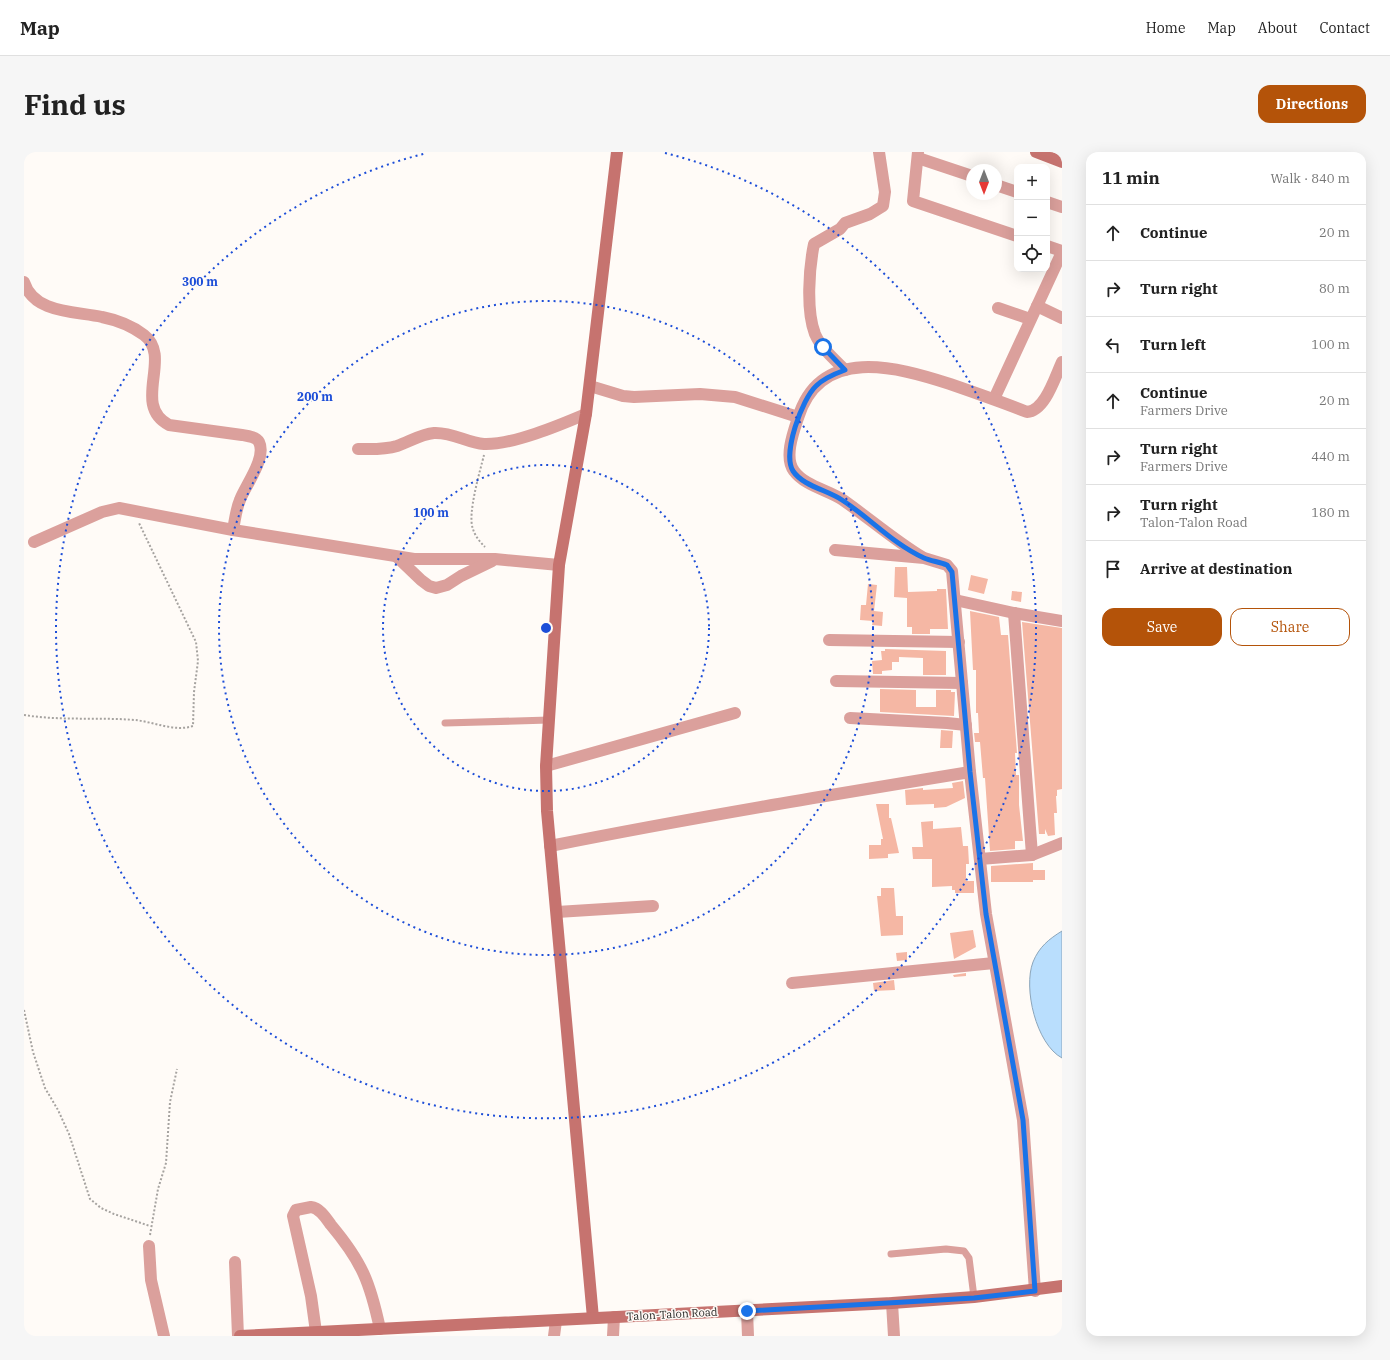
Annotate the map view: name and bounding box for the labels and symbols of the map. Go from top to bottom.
north arrow [966,164,1002,200]
text: 300 m [182,274,218,289]
route start [814,338,832,356]
text: 200 m [297,389,333,404]
text: 100 m [413,505,449,520]
centre of rings [539,621,553,635]
route end [738,1302,756,1320]
street label: Talon-Talon Road [626,1305,718,1323]

